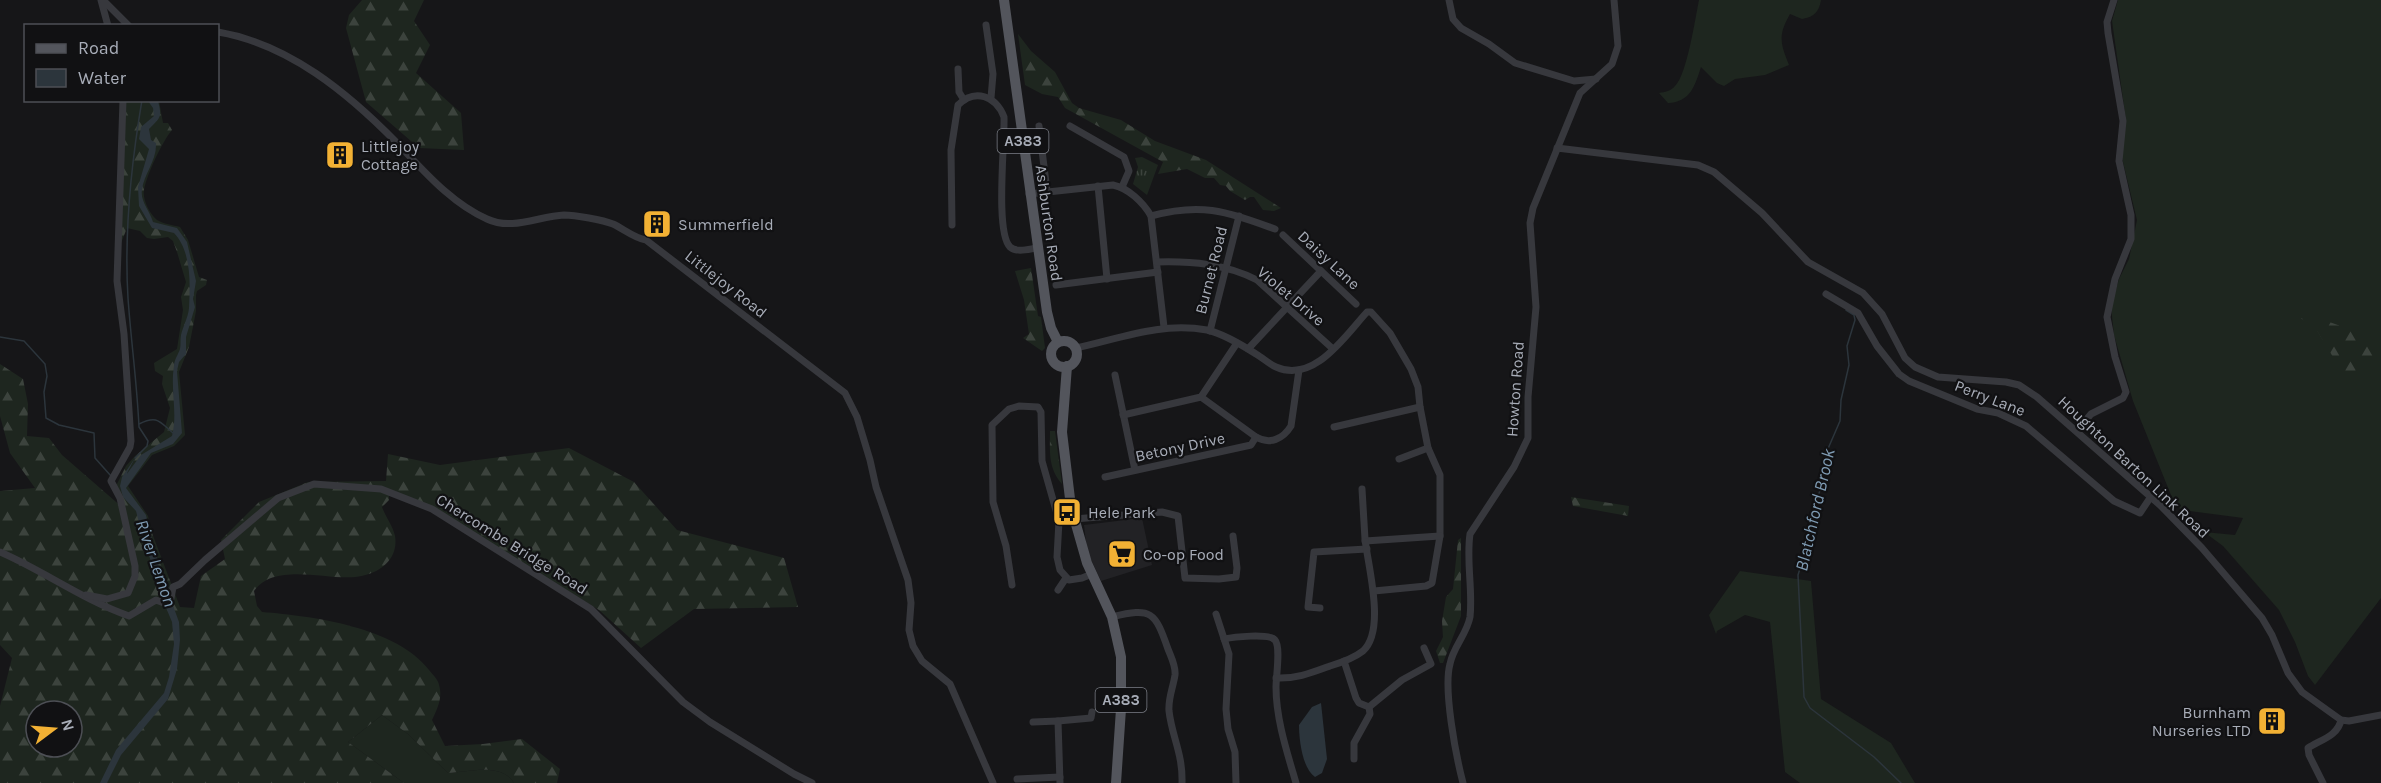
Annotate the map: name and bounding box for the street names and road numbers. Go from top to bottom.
road number: A383 [998,129,1048,153]
street label: Ashburton Road [1031,164,1067,282]
street label: Burnet Road [1191,224,1231,316]
street label: Daisy Lane [1294,227,1364,293]
street label: Littlejoy Road [681,246,771,322]
street label: Violet Drive [1253,262,1329,330]
street label: Howton Road [1502,340,1528,438]
street label: Perry Lane [1952,376,2028,420]
street label: Houghton Barton Link Road [2054,392,2214,542]
street label: Betony Drive [1133,428,1227,466]
street label: Chercombe Bridge Road [433,490,591,598]
road number: A383 [1096,688,1146,712]

